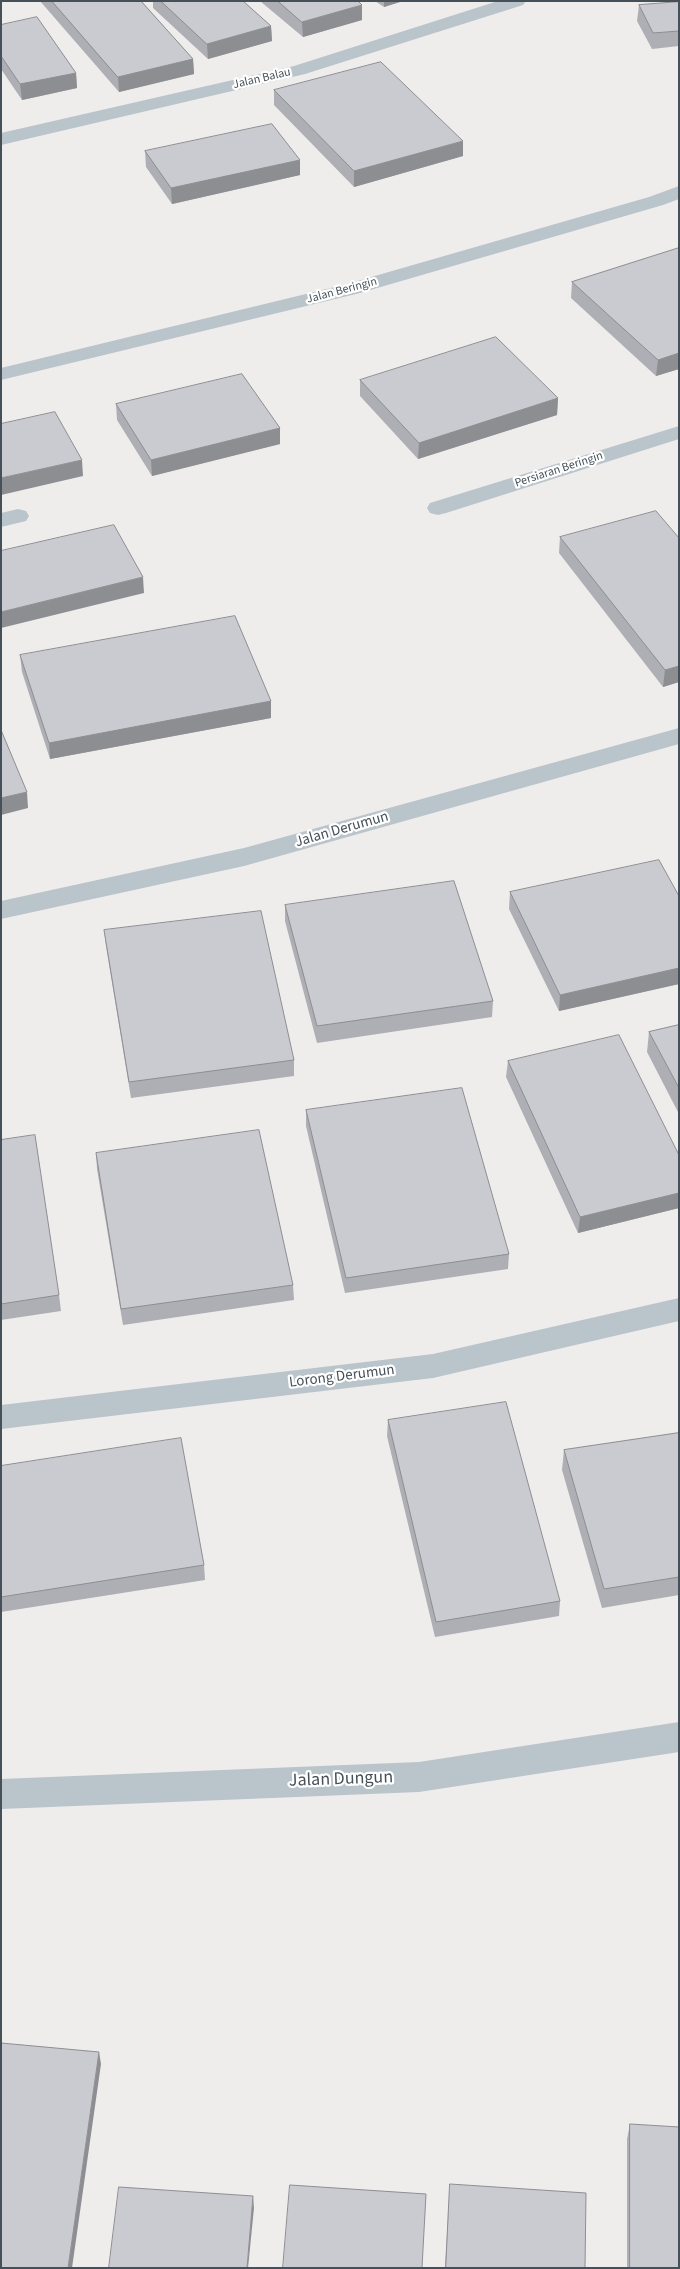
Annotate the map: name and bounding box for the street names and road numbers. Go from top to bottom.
street label: Jalan Balau [232,65,292,93]
street label: Jalan Beringin [305,275,379,307]
street label: Persiaran Beringin [513,449,605,491]
street label: Jalan Derumun [293,808,391,852]
street label: Lorong Derumun [288,1362,396,1392]
street label: Jalan Dungun [289,1767,393,1793]

